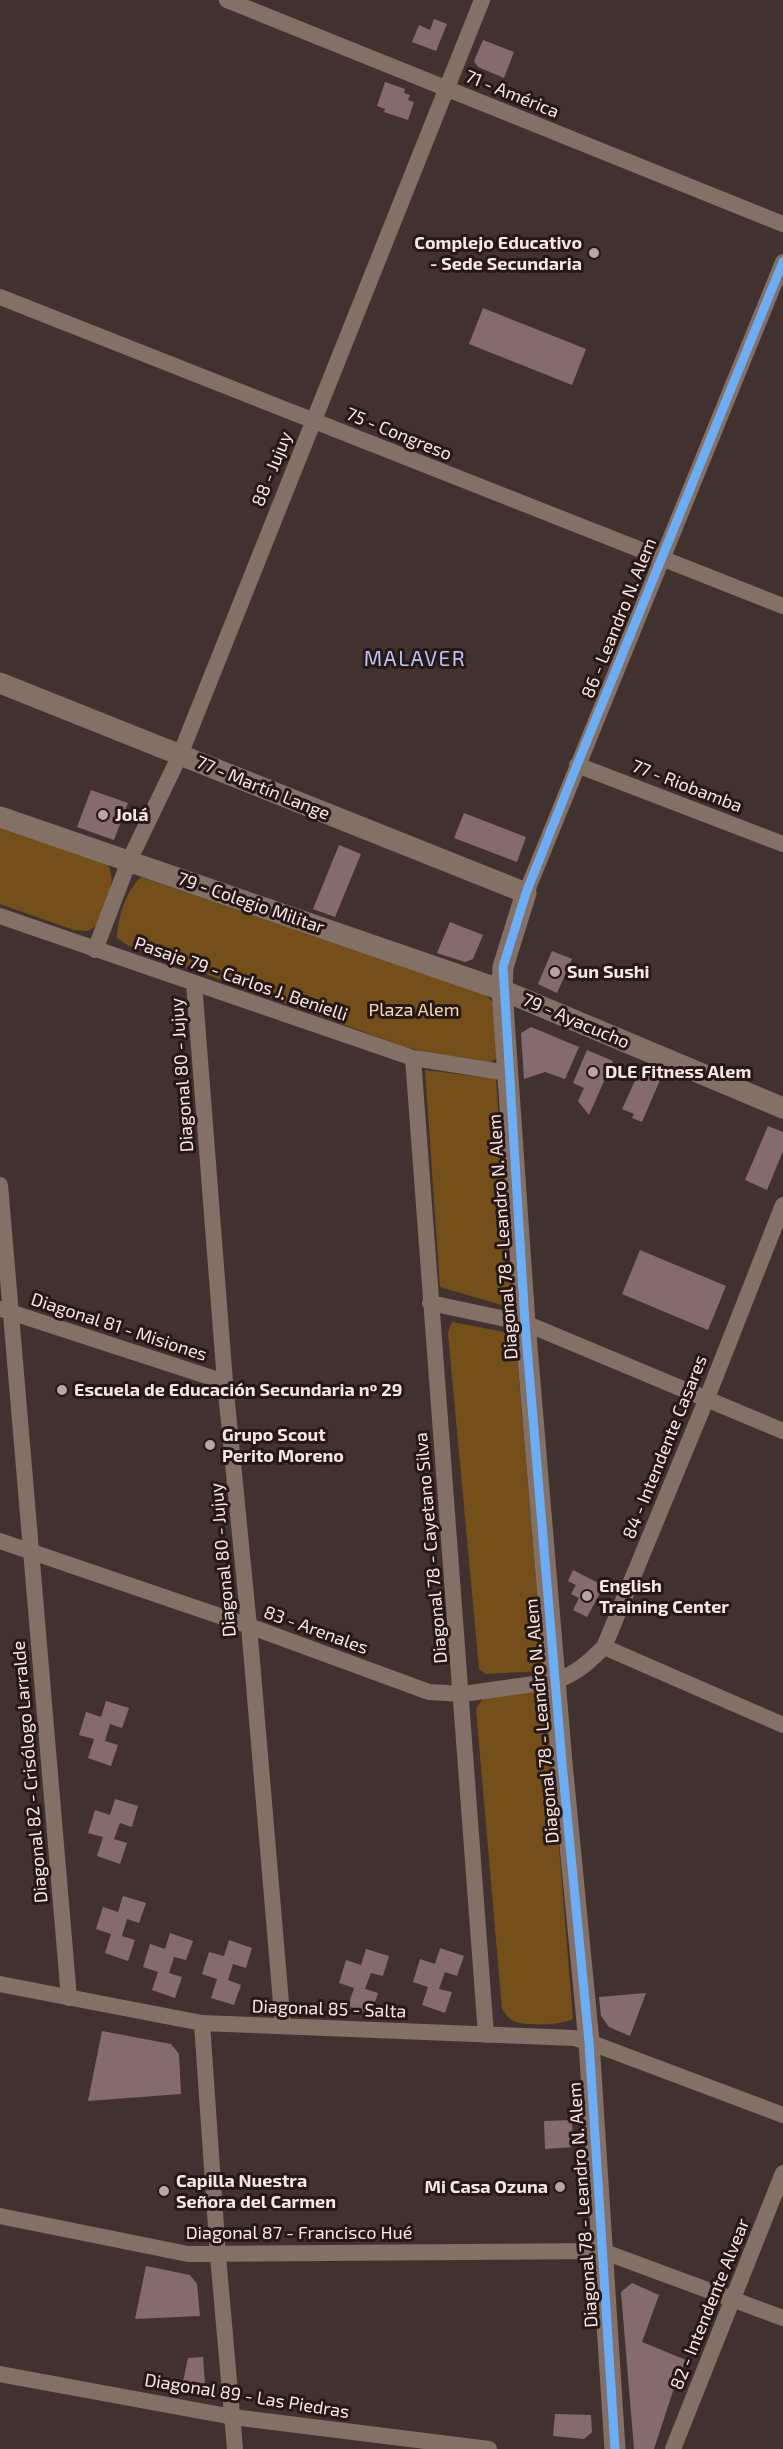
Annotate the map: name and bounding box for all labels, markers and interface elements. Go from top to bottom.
street label: 71 - América [462,65,562,123]
place label: Complejo Educativo - Sede Secundaria [414,232,582,274]
marker: Complejo Educativo - Sede Secundaria [587,246,601,260]
street label: 75 - Congreso [343,403,455,465]
street label: 88 - Jujuy [247,429,297,509]
street label: 86 - Leandro N. Alem [577,535,661,701]
district label: MALAVER [364,646,466,672]
street label: 77 - Martín Lange [193,751,333,825]
street label: 77 - Riobamba [629,755,745,817]
place label: Jolá [115,804,148,826]
marker: Jolá [96,808,110,822]
street label: 79 - Colegio Militar [175,868,327,938]
street label: Pasaje 79 - Carlos J. Benielli [132,932,350,1026]
place label: Sun Sushi [567,961,649,983]
marker: Sun Sushi [548,965,562,979]
street label: 79 - Ayacucho [519,989,633,1053]
street label: Diagonal 80 - Jujuy [166,997,198,1153]
park label: Plaza Alem [369,999,459,1021]
place label: DLE Fitness Alem [605,1061,751,1083]
marker: DLE Fitness Alem [586,1065,600,1079]
street label: Diagonal 78 - Leandro N. Alem [484,1114,522,1360]
street label: Diagonal 81 - Misiones [28,1288,210,1366]
street label: 84 - Intendente Casares [618,1352,712,1542]
place label: Escuela de Educación Secundaria nº 29 [74,1379,402,1401]
marker: Escuela de Educación Secundaria nº 29 [55,1383,69,1397]
place label: Grupo Scout Perito Moreno [222,1424,344,1466]
street label: Diagonal 78 - Cayetano Silva [410,1432,452,1664]
marker: Grupo Scout Perito Moreno [203,1438,217,1452]
street label: Diagonal 80 - Jujuy [205,1482,241,1638]
place label: English Training Center [599,1575,729,1618]
marker: English Training Center [580,1589,594,1603]
street label: Diagonal 78 - Leandro N. Alem [521,1598,563,1844]
street label: 83 - Arenales [261,1601,371,1659]
street label: Diagonal 82 - Crisólogo Larralde [8,1640,52,1904]
street label: Diagonal 85 - Salta [251,1996,407,2022]
street label: Diagonal 78 - Leandro N. Alem [564,2082,602,2328]
place label: Capilla Nuestra Señora del Carmen [176,2170,336,2212]
place label: Mi Casa Ozuna [425,2176,548,2198]
marker: Mi Casa Ozuna [553,2180,567,2194]
marker: Capilla Nuestra Señora del Carmen [157,2184,171,2198]
street label: 82 - Intendente Alvear [666,2215,754,2393]
street label: Diagonal 87 - Francisco Hué [186,2222,412,2244]
street label: Diagonal 89 - Las Piedras [143,2369,351,2423]

